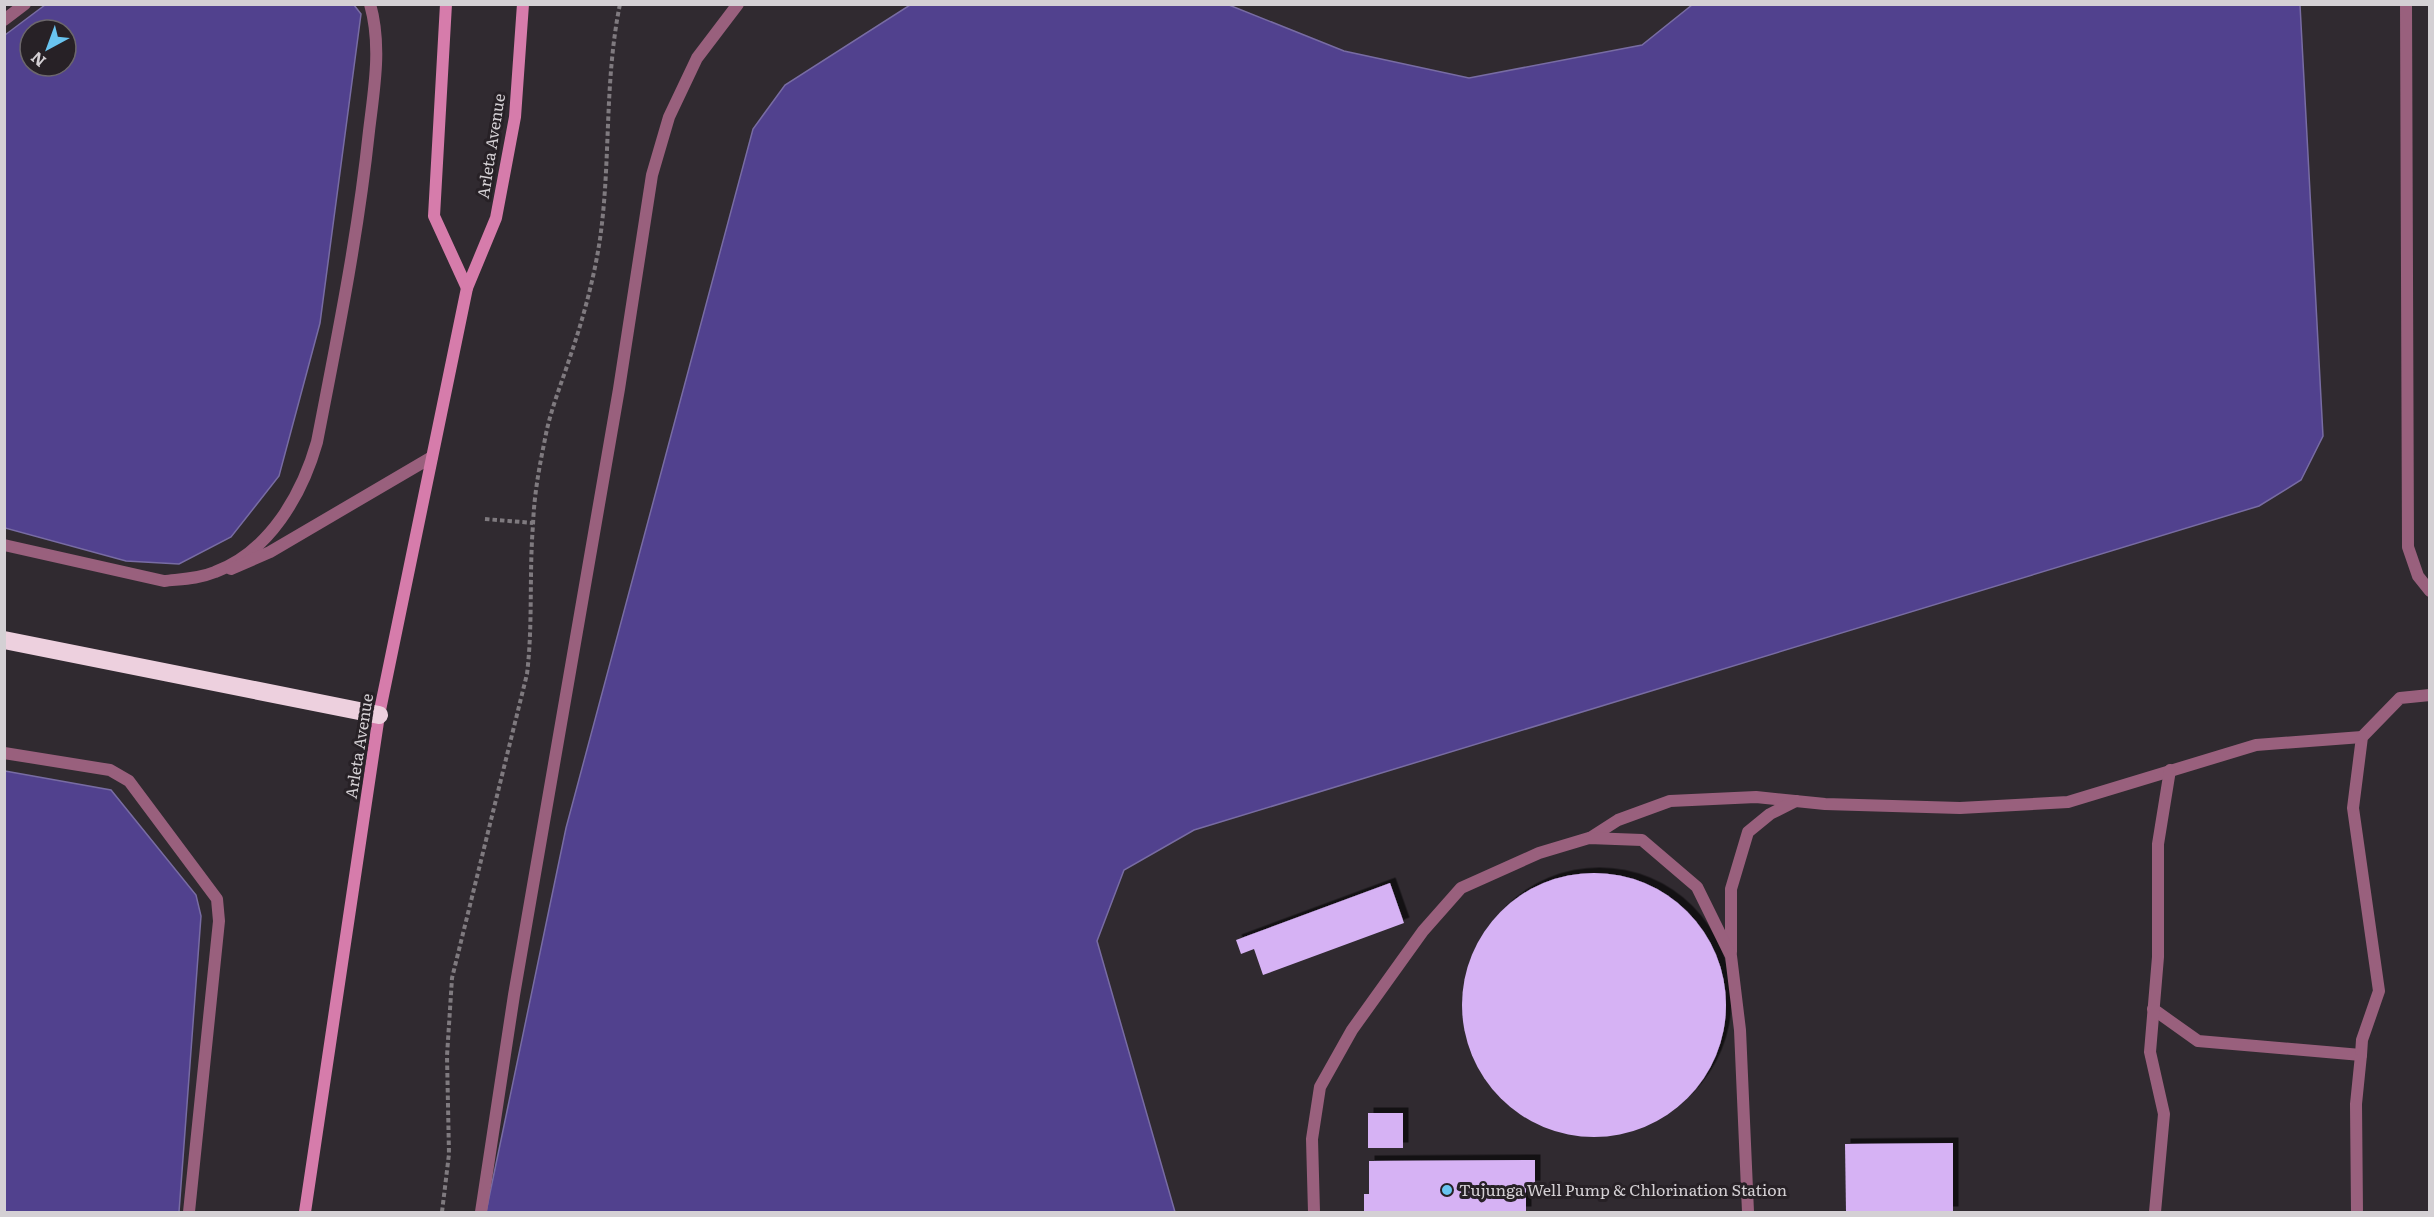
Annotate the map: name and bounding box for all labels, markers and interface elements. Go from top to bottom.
north arrow [18,18,78,78]
text: N [25,47,50,74]
street label: Arleta Avenue [470,91,510,200]
street label: Arleta Avenue [338,691,378,800]
place label: Tujunga Well Pump & Chlorination Station [1459,1177,1787,1201]
marker: Tujunga Well Pump & Chlorination Station [1440,1183,1454,1197]

